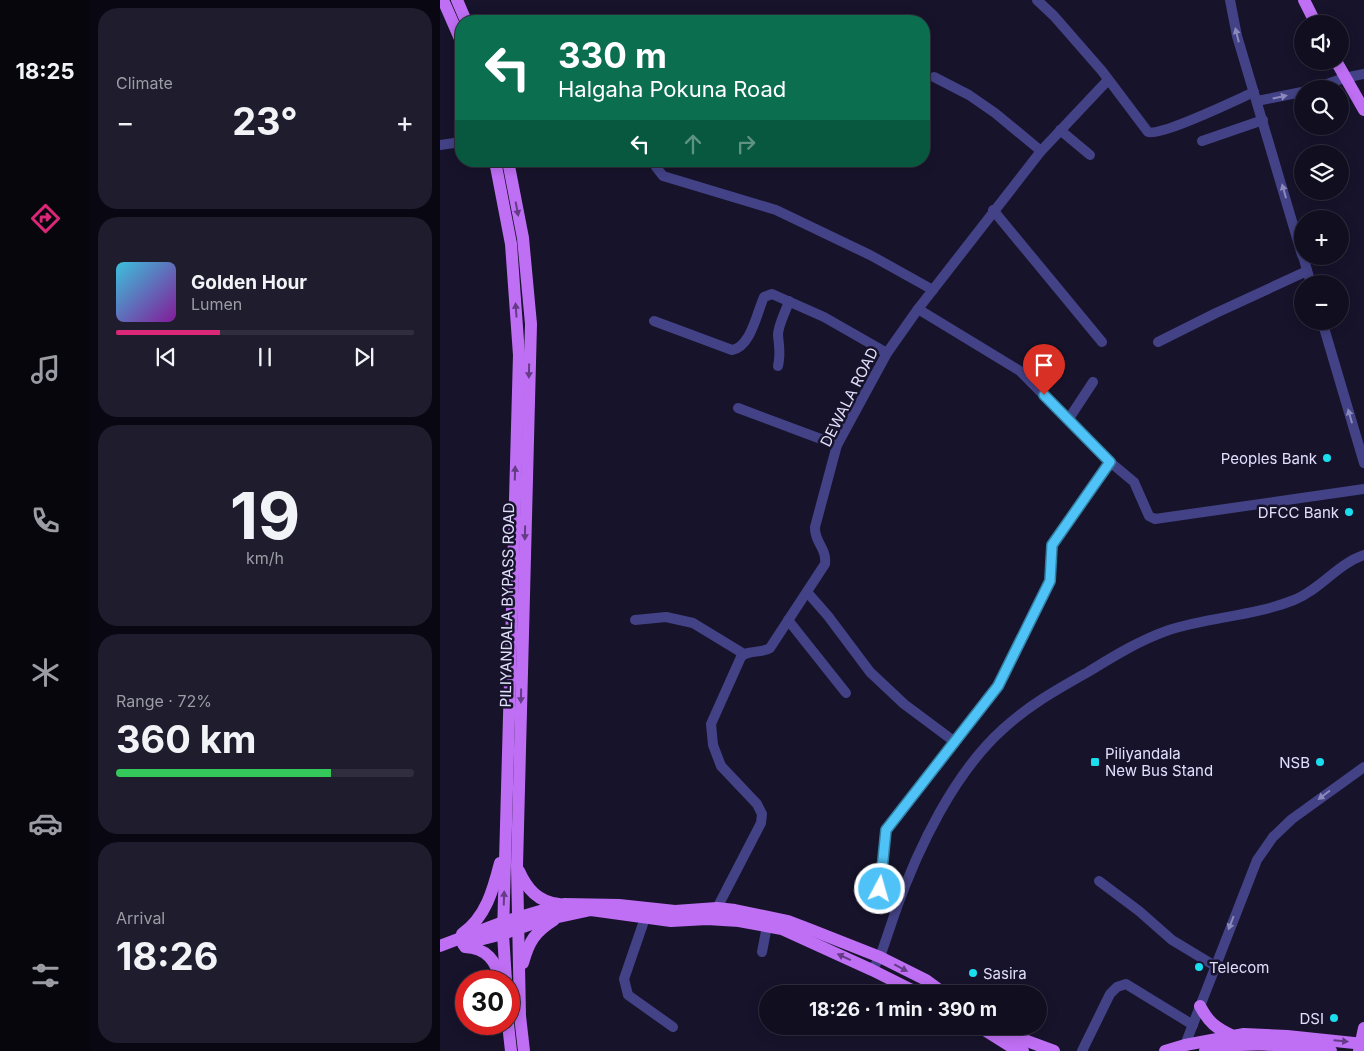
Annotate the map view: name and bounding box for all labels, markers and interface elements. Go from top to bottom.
map controls [1294,15,1349,330]
button: sound [1294,15,1349,70]
one-way arrow [1233,28,1241,43]
text: 330 m [558,34,667,76]
icon: left [475,35,540,100]
text: 18:25 [15,58,75,84]
text: Climate [116,73,173,93]
text: Halgaha Pokuna Road [558,76,786,102]
button: search [1294,80,1349,135]
one-way arrow [1272,93,1287,101]
text: 23° [232,98,298,144]
text: − [116,105,135,139]
text: + [395,105,414,139]
icon: left [626,130,654,158]
icon: ahead [679,130,707,158]
icon: right [732,130,760,158]
button: layers [1294,145,1349,200]
one-way arrow [1279,183,1287,198]
icon: directions [28,201,63,236]
one-way arrow [514,202,522,218]
button: + [1294,210,1349,265]
text: Golden Hour [191,271,307,294]
button: − [1294,275,1349,330]
text: Lumen [191,294,242,314]
one-way arrow [511,302,519,318]
icon: previous [152,343,180,371]
icon: pause [251,343,279,371]
icon: next [350,343,378,371]
street label: DEWALA ROAD [816,344,882,450]
pin [1023,344,1065,395]
icon: arrive [1030,351,1058,379]
icon: music [28,352,63,387]
one-way arrow [525,363,533,379]
one-way arrow [1346,408,1354,423]
place label: Peoples Bank [1221,449,1318,468]
marker: Peoples Bank [1321,452,1333,464]
one-way arrow [512,464,520,480]
text: 19 [230,476,300,555]
icon: phone [28,503,63,538]
street label: PILIYANDALA BYPASS ROAD [496,503,518,707]
place label: DFCC Bank [1258,503,1340,522]
marker: DFCC Bank [1343,506,1355,518]
one-way arrow [521,525,529,541]
text: km/h [246,548,284,568]
icon: climate [28,655,63,690]
one-way arrow [517,688,525,704]
text: Range · 72% [116,691,212,711]
text: 360 km [116,716,257,762]
place label: Piliyandala New Bus Stand [1105,744,1213,780]
place label: NSB [1279,753,1310,772]
marker: Piliyandala New Bus Stand [1089,756,1101,768]
marker: NSB [1314,756,1326,768]
one-way arrow [1318,790,1331,801]
icon: car [28,806,63,841]
position arrow [853,862,905,914]
one-way arrow [500,889,508,905]
text: Arrival [116,908,165,928]
one-way arrow [1227,916,1234,931]
text: 18:26 [116,933,218,979]
one-way arrow [837,953,851,961]
icon: filters [28,958,63,993]
place label: Telecom [1209,958,1269,977]
marker: Telecom [1193,961,1205,973]
one-way arrow [894,964,908,972]
place label: Sasira [983,964,1027,983]
marker: Sasira [967,967,979,979]
speed limit sign: 30 [455,970,520,1035]
text: 18:26 · 1 min · 390 m [809,998,997,1021]
place label: DSI [1300,1009,1324,1028]
marker: DSI [1328,1012,1340,1024]
one-way arrow [1334,1038,1350,1046]

